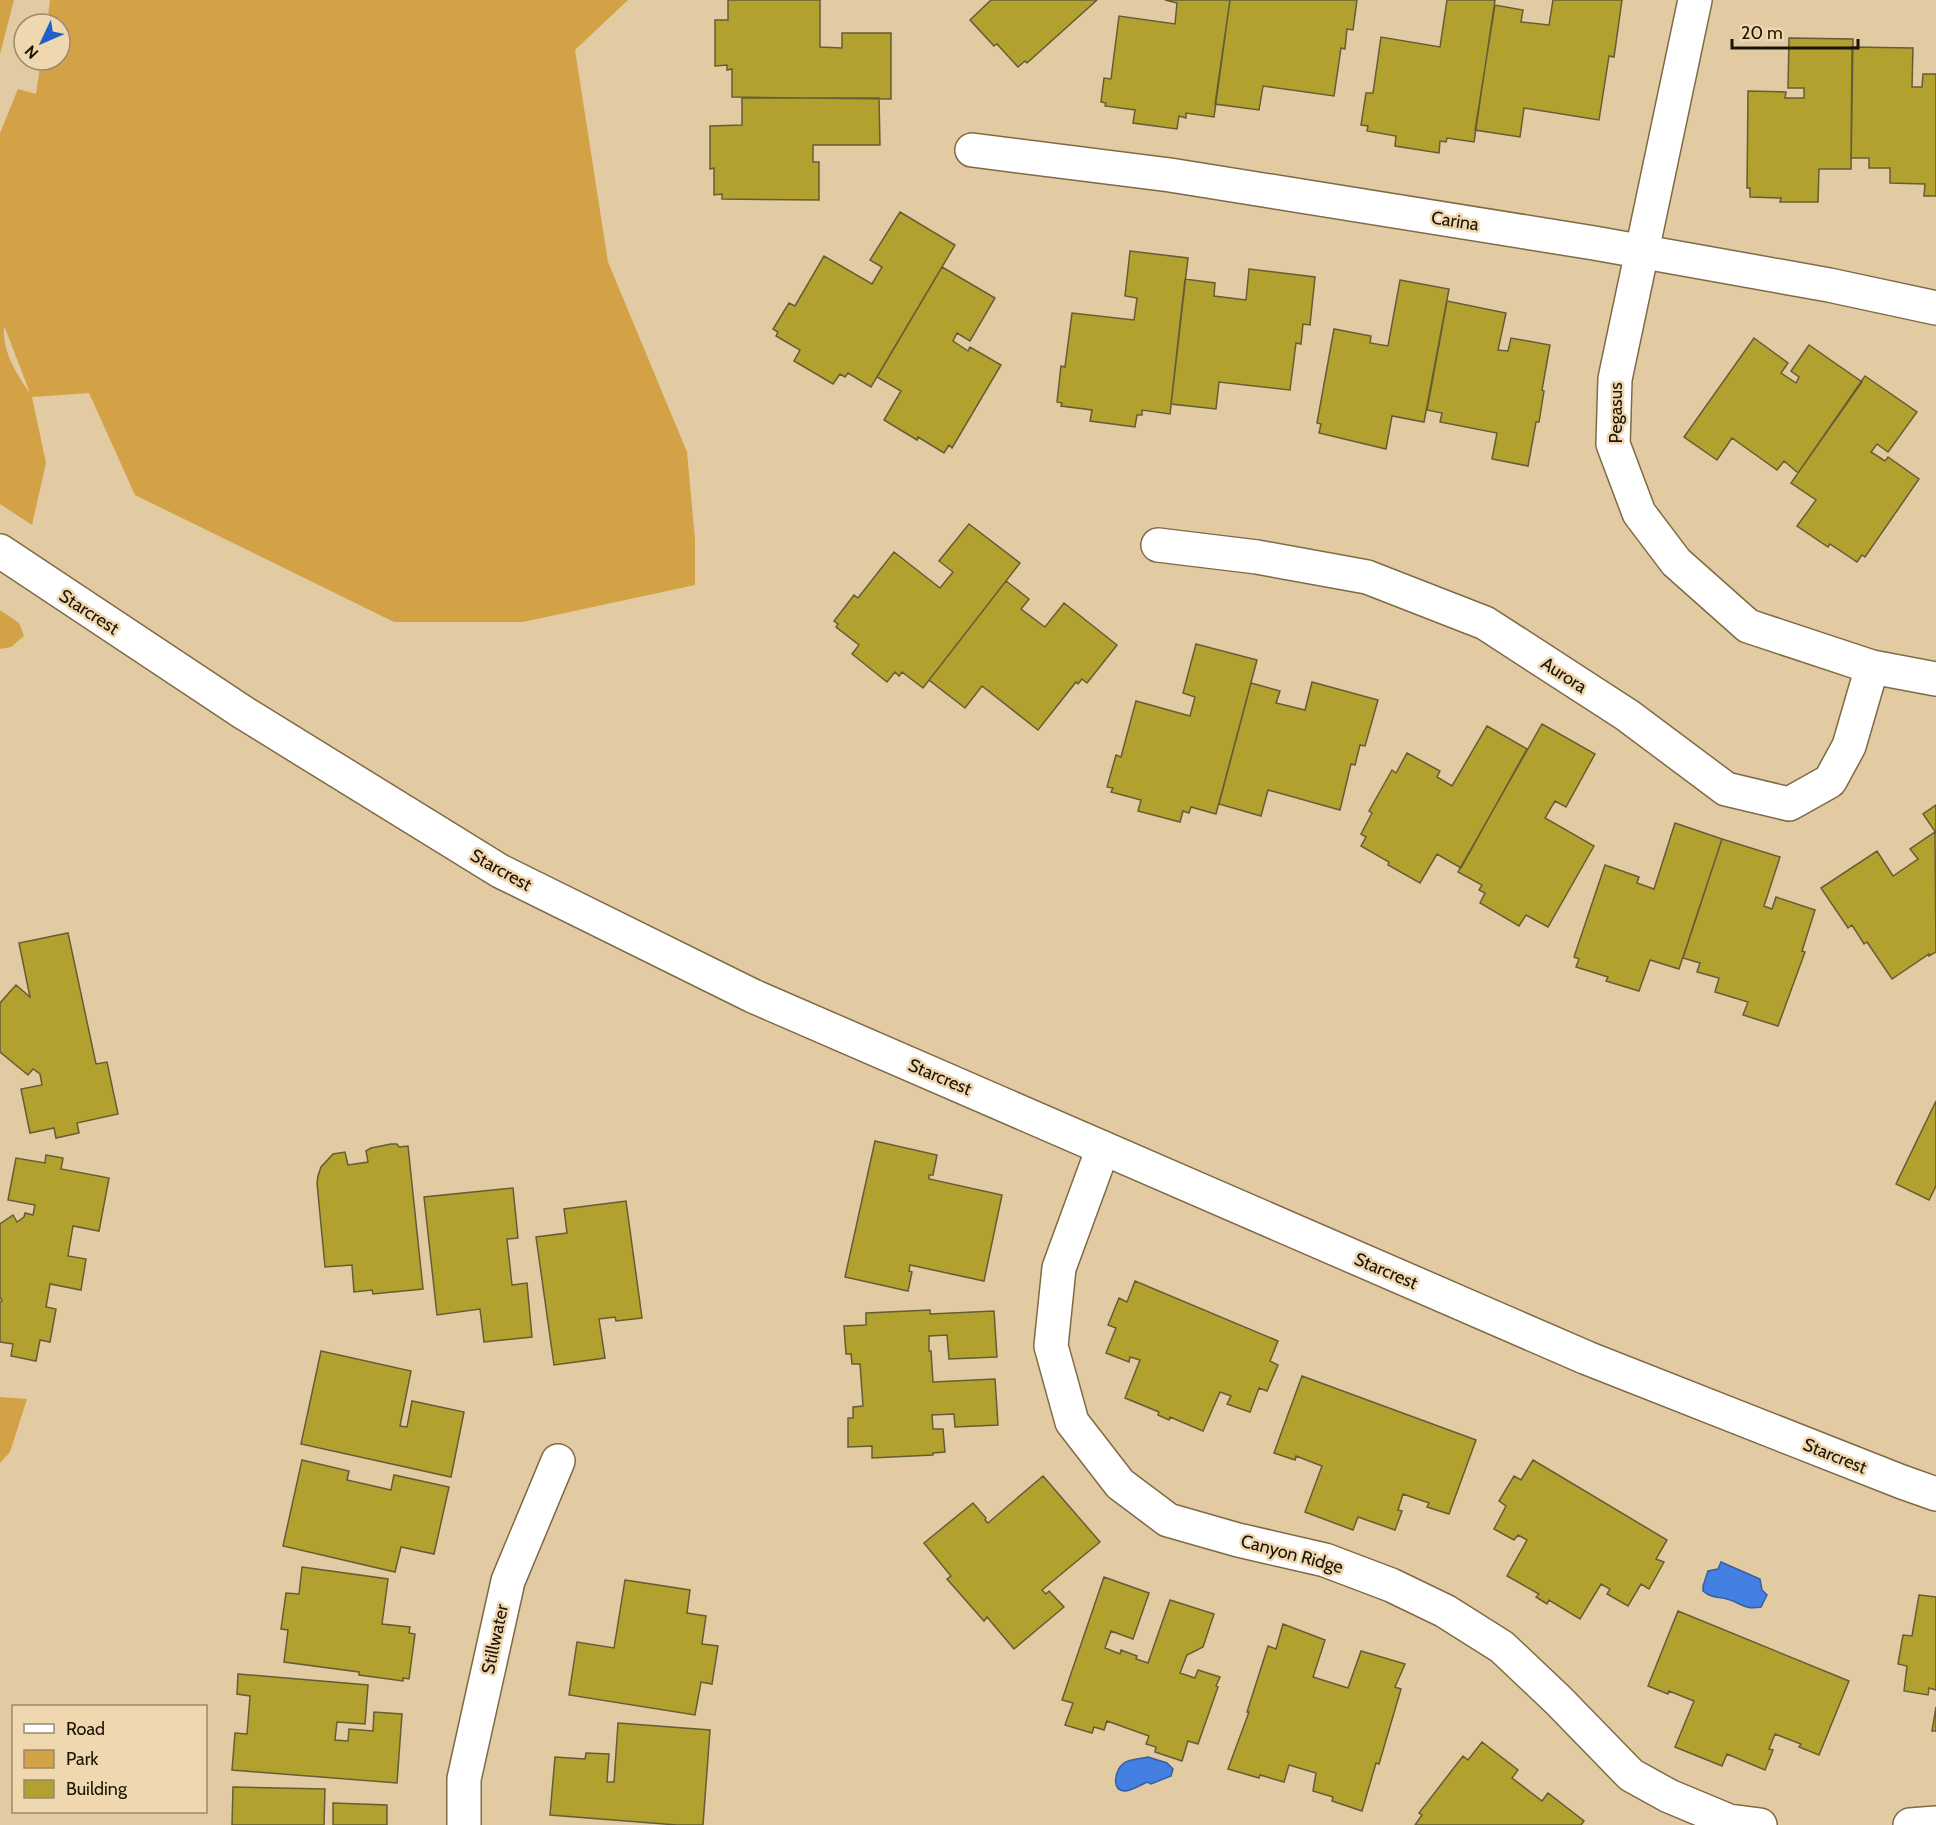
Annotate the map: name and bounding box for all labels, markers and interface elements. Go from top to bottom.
north arrow [12,12,72,72]
scale bar [1732,12,1858,50]
text: 20 m [1741,22,1783,44]
text: N [21,41,42,63]
street label: Carina [1430,206,1481,236]
street label: Pegasus [1605,382,1627,444]
street label: Starcrest [55,585,123,639]
street label: Aurora [1537,652,1591,698]
street label: Starcrest [466,844,536,896]
street label: Starcrest [905,1054,975,1100]
street label: Starcrest [1351,1248,1421,1294]
street label: Starcrest [1800,1433,1870,1479]
street label: Canyon Ridge [1238,1530,1346,1578]
street label: Stillwater [477,1602,513,1676]
legend [12,1705,207,1813]
text: Road [66,1718,105,1740]
text: Park [66,1748,99,1770]
text: Building [66,1778,128,1800]

